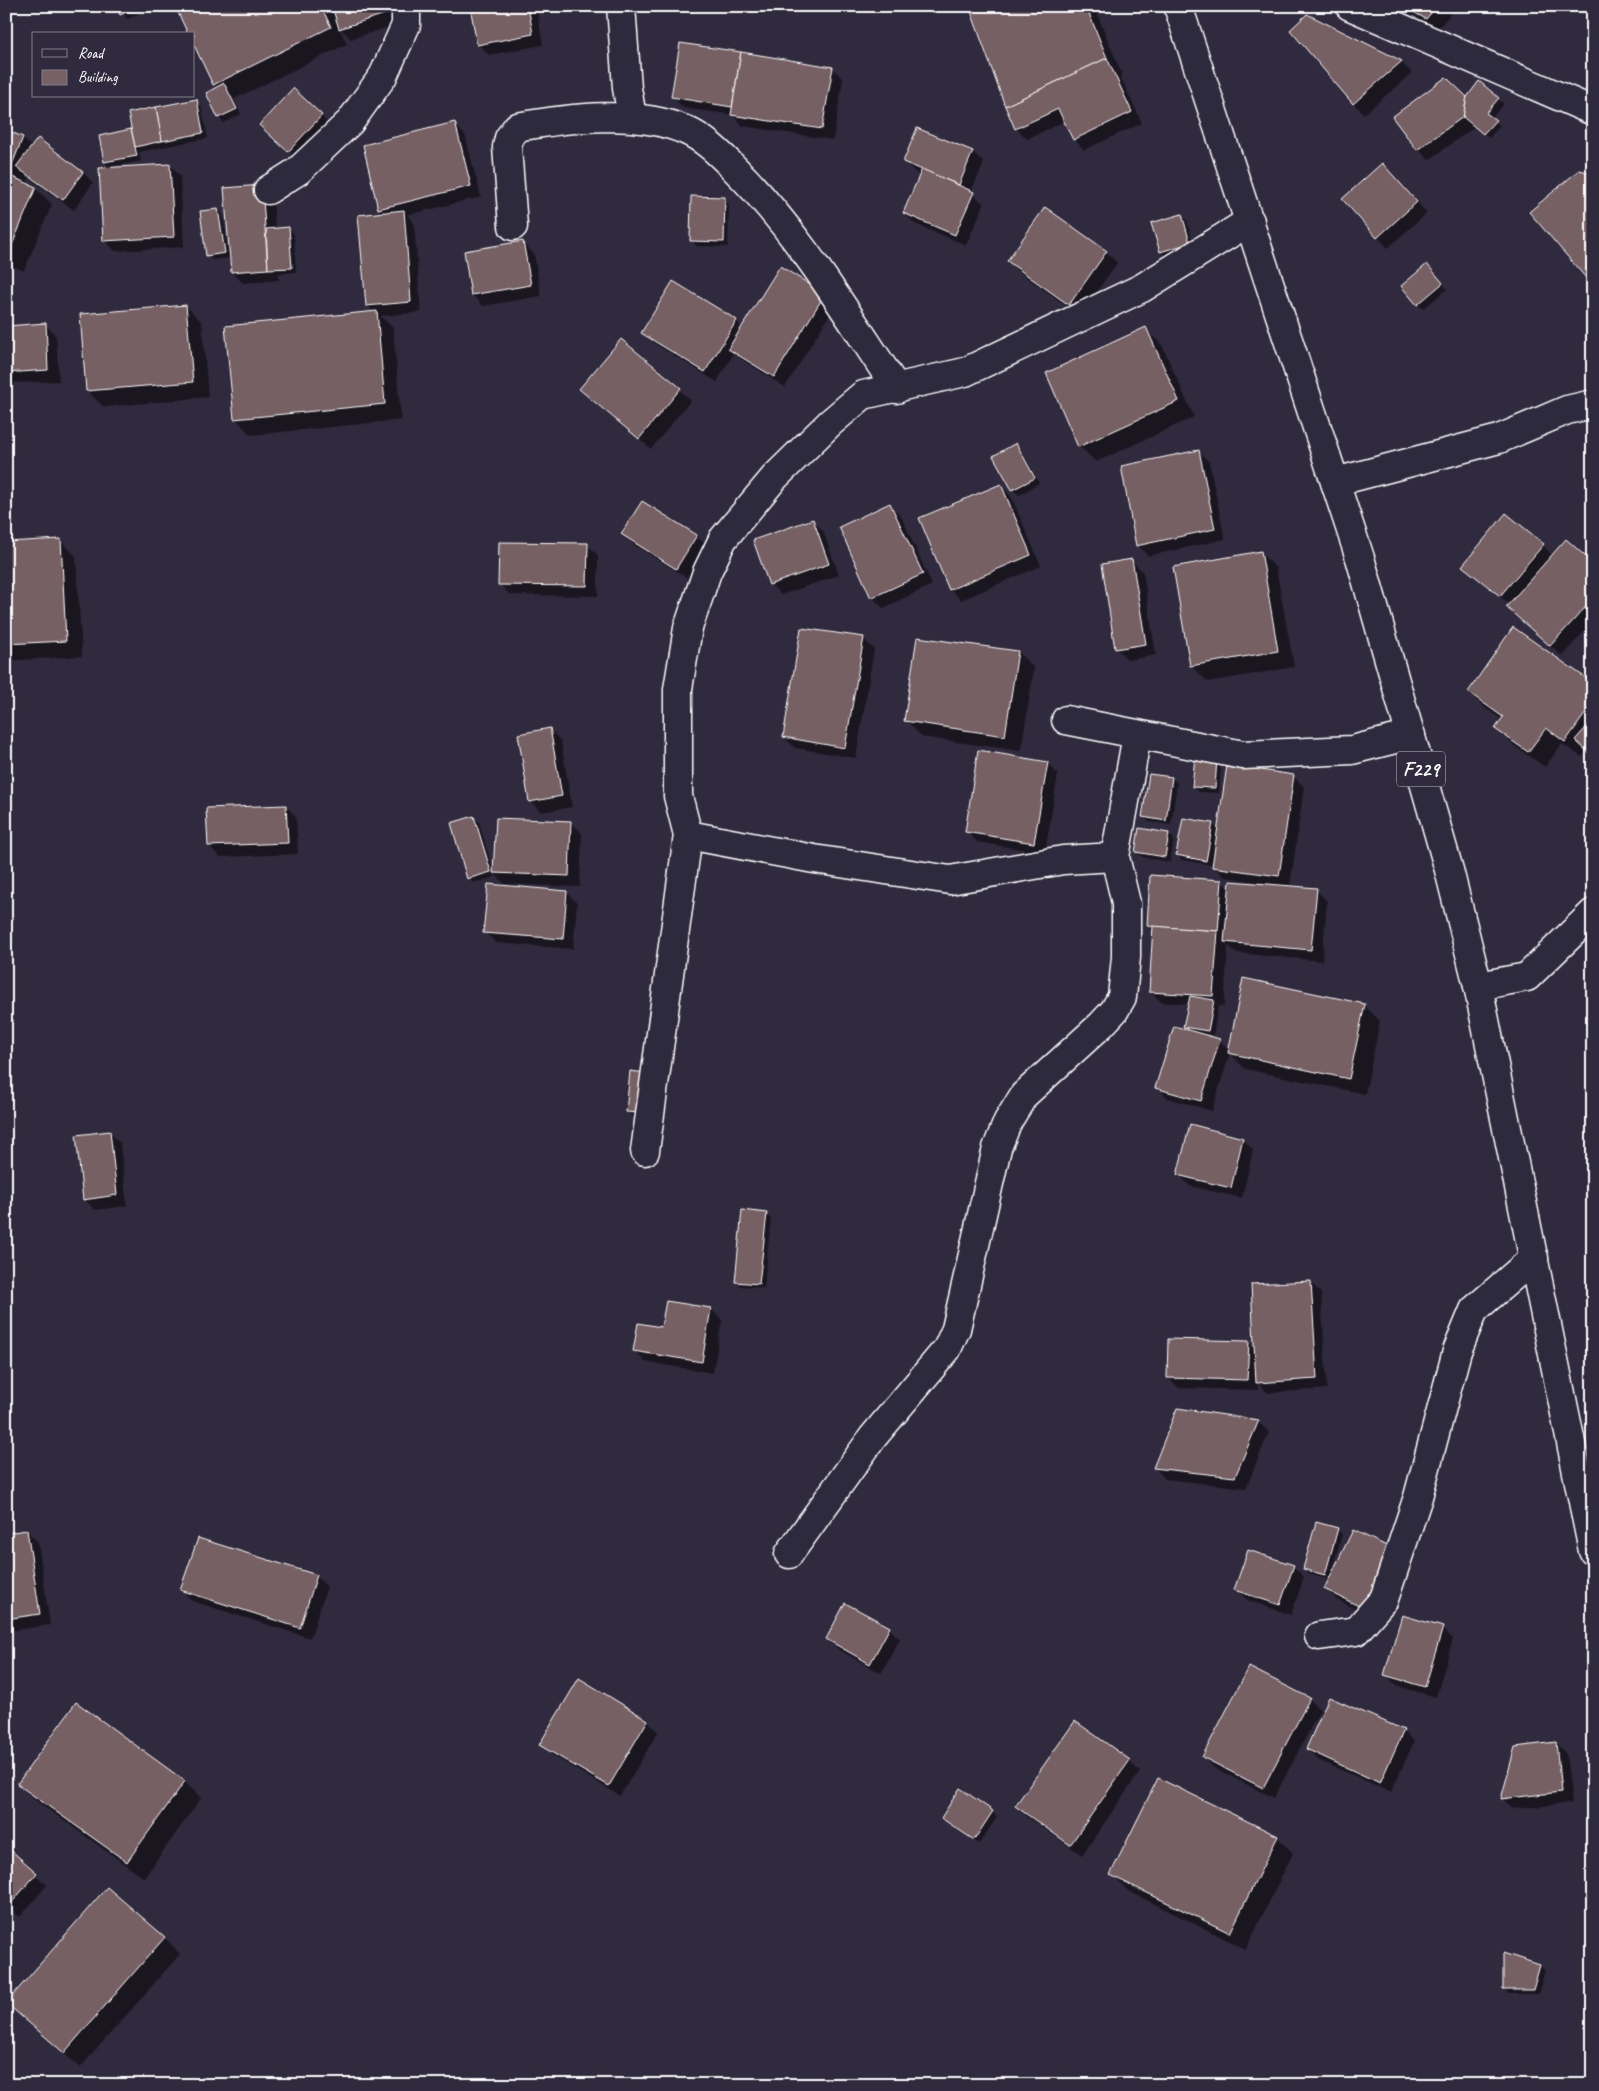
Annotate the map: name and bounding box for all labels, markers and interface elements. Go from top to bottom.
legend [32,32,195,98]
text: Road [78,44,105,63]
text: Building [78,68,118,87]
road number: F229 [1397,752,1445,786]

